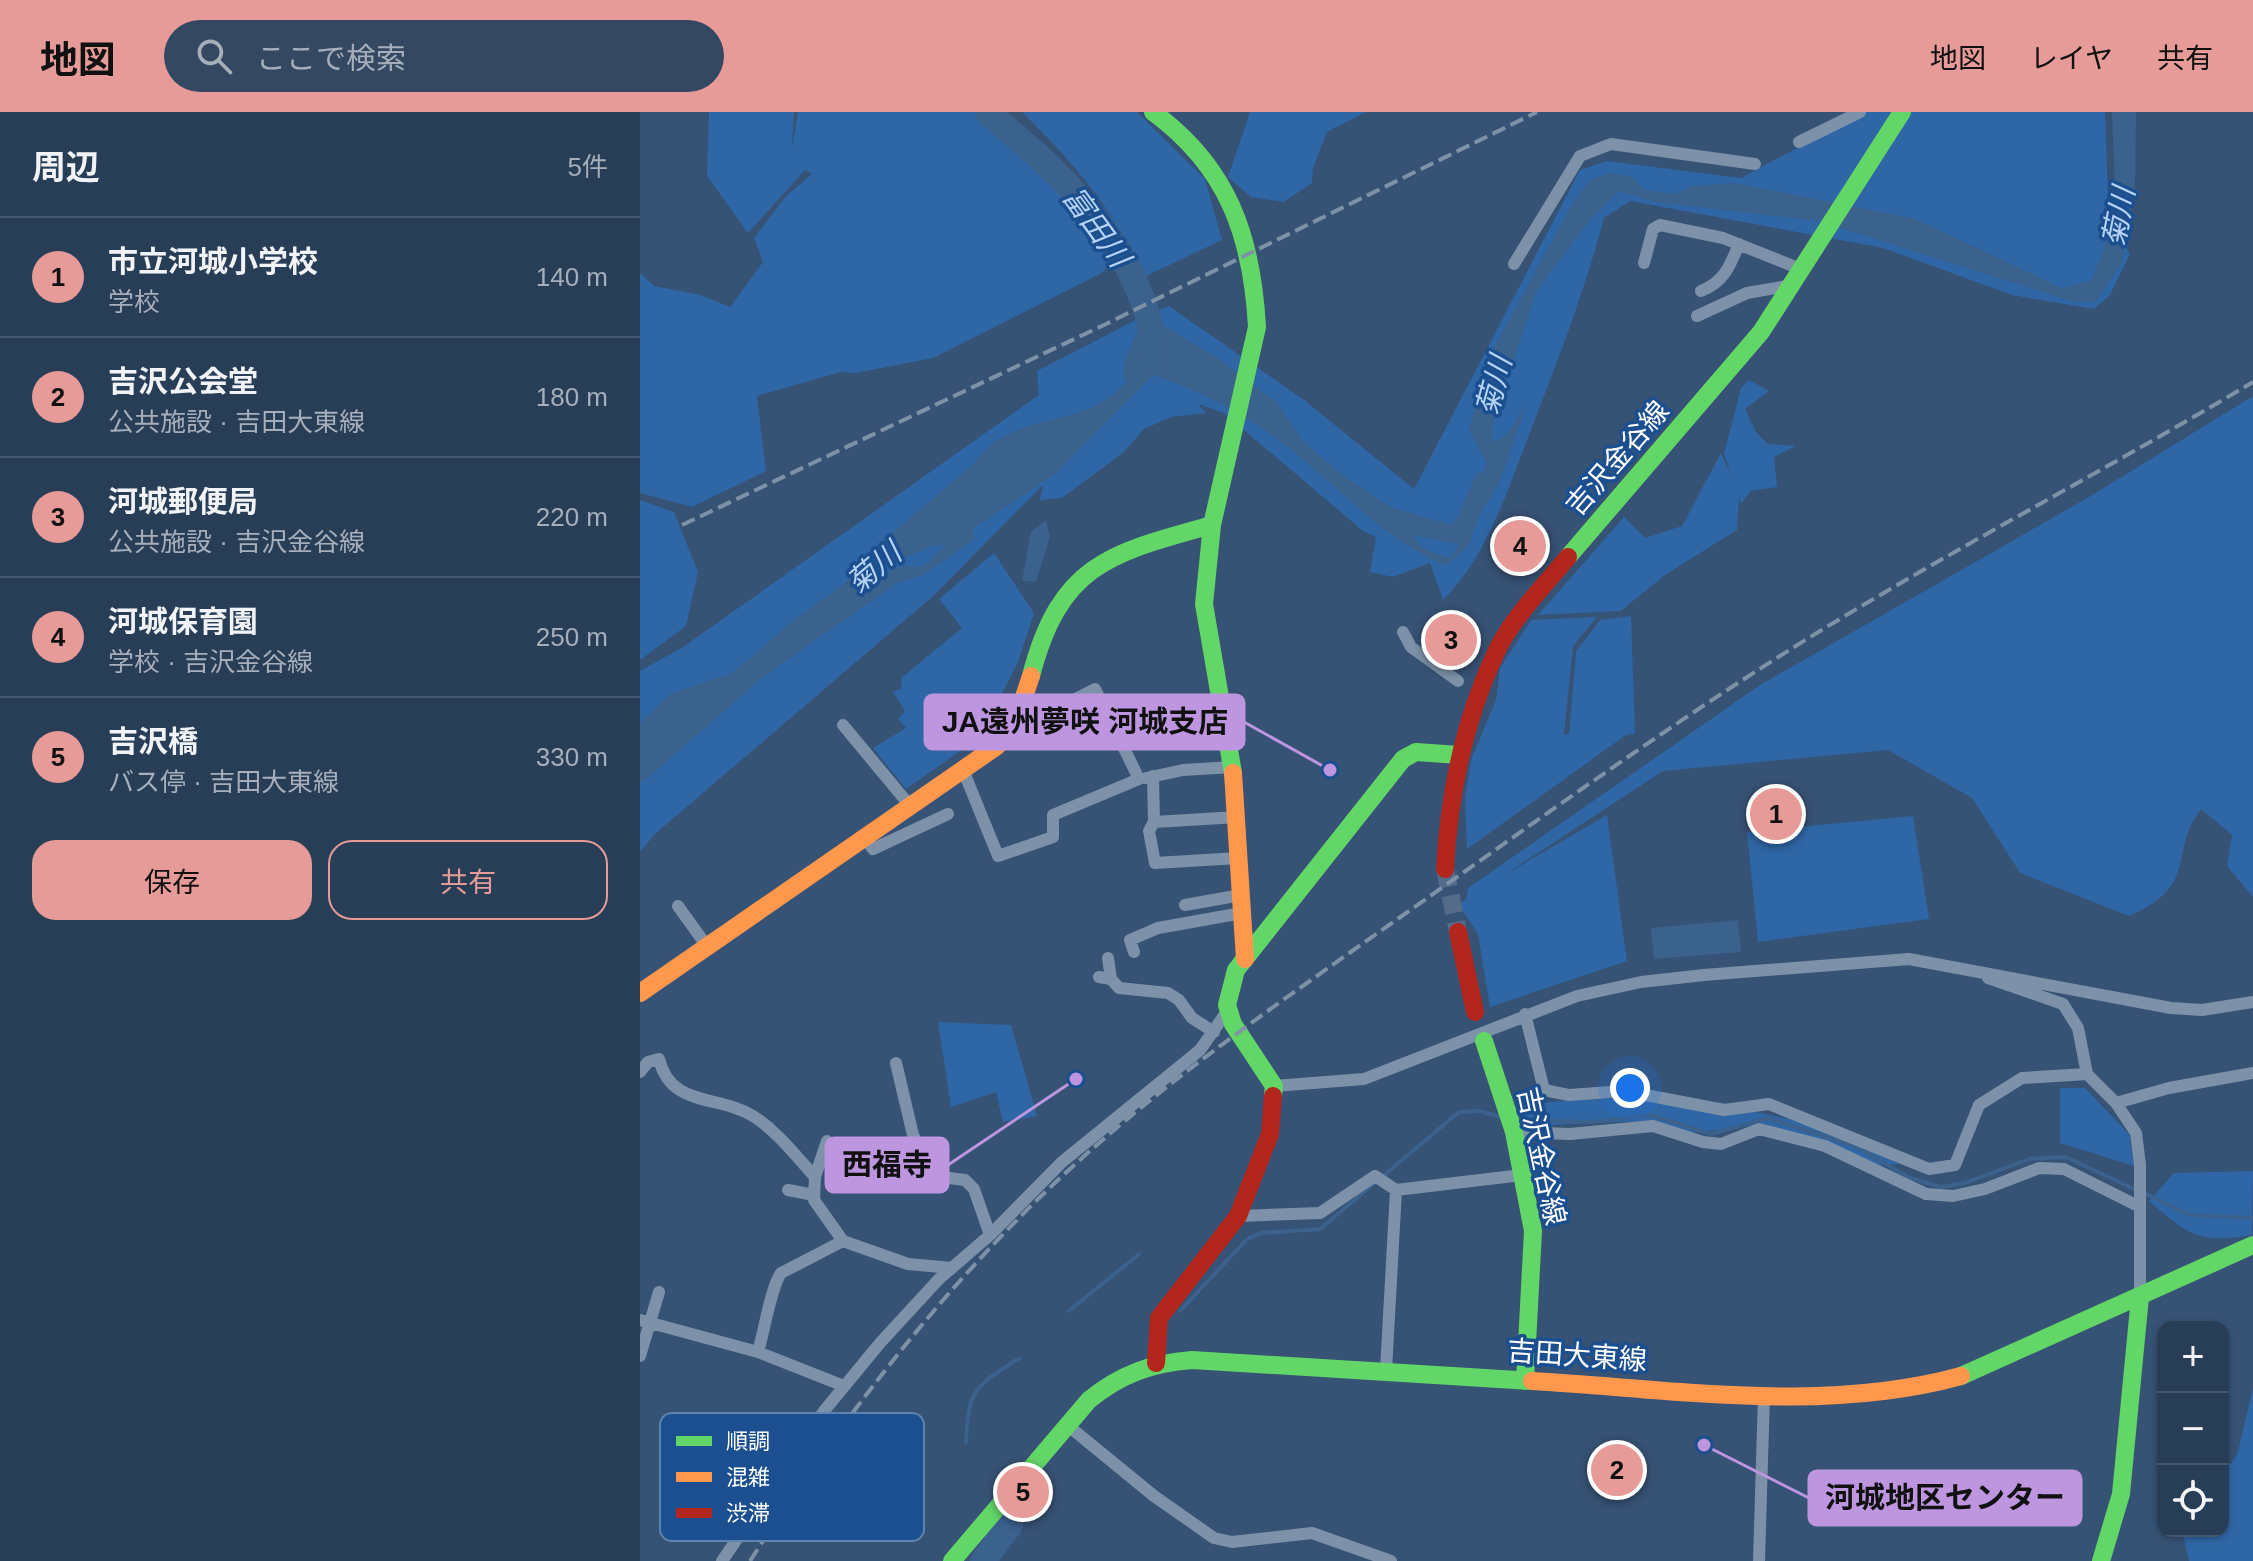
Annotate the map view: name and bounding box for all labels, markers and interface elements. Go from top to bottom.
search box [164,20,724,92]
icon: search [192,34,236,78]
text: 地図 [40,39,116,81]
text: ここで検索 [256,42,406,75]
text: 地図 [1930,43,1986,74]
text: レイヤ [2030,43,2113,74]
text: 共有 [2157,43,2213,74]
text: 周辺 [32,148,100,186]
text: 5件 [568,152,608,182]
water label: 富田川 [1057,181,1138,275]
water label: 菊川 [2097,181,2141,250]
text: 市立河城小学校 [108,245,318,278]
text: 1 [51,262,65,292]
text: 140 m [536,262,608,292]
text: 学校 [108,287,160,317]
water label: 菊川 [1470,350,1518,419]
text: 吉沢公会堂 [108,365,258,398]
text: 2 [51,382,65,412]
text: 180 m [536,382,608,412]
street label: 吉沢金谷線 [1560,395,1675,521]
text: 公共施設 · 吉田大東線 [108,407,365,437]
text: 河城郵便局 [108,485,258,518]
text: 3 [51,502,65,532]
text: 220 m [536,502,608,532]
pin: 4 [1494,516,1546,576]
text: 公共施設 · 吉沢金谷線 [108,527,365,557]
water label: 菊川 [840,534,910,600]
text: 河城保育園 [108,605,258,638]
pin: 3 [1425,610,1477,670]
text: 4 [51,622,65,652]
text: 250 m [536,622,608,652]
text: 学校 · 吉沢金谷線 [108,647,313,677]
callout: JA遠州夢咲 河城支店 [925,695,1244,749]
text: JA遠州夢咲 河城支店 [942,705,1228,738]
text: 吉沢橋 [108,725,198,758]
text: 5 [51,742,65,772]
text: 330 m [536,742,608,772]
text: バス停 · 吉田大東線 [108,767,339,797]
pin: 1 [1750,784,1802,844]
button: 保存 [32,840,312,920]
button: 共有 [328,840,608,920]
your location [1610,1068,1650,1108]
street label: 吉沢金谷線 [1512,1084,1571,1228]
callout: 西福寺 [826,1138,948,1192]
text: 西福寺 [842,1148,932,1181]
map controls [2157,1321,2229,1537]
button: + [2157,1321,2229,1393]
street label: 吉田大東線 [1506,1335,1648,1376]
button: − [2157,1393,2229,1465]
legend [660,1413,924,1541]
text: 順調 [726,1429,770,1454]
pin: 2 [1591,1440,1643,1500]
pin: 5 [997,1462,1049,1522]
text: 混雑 [726,1465,770,1490]
button: locate [2157,1465,2229,1537]
callout: 河城地区センター [1809,1471,2081,1525]
text: 河城地区センター [1825,1481,2065,1514]
text: 渋滞 [726,1501,770,1526]

